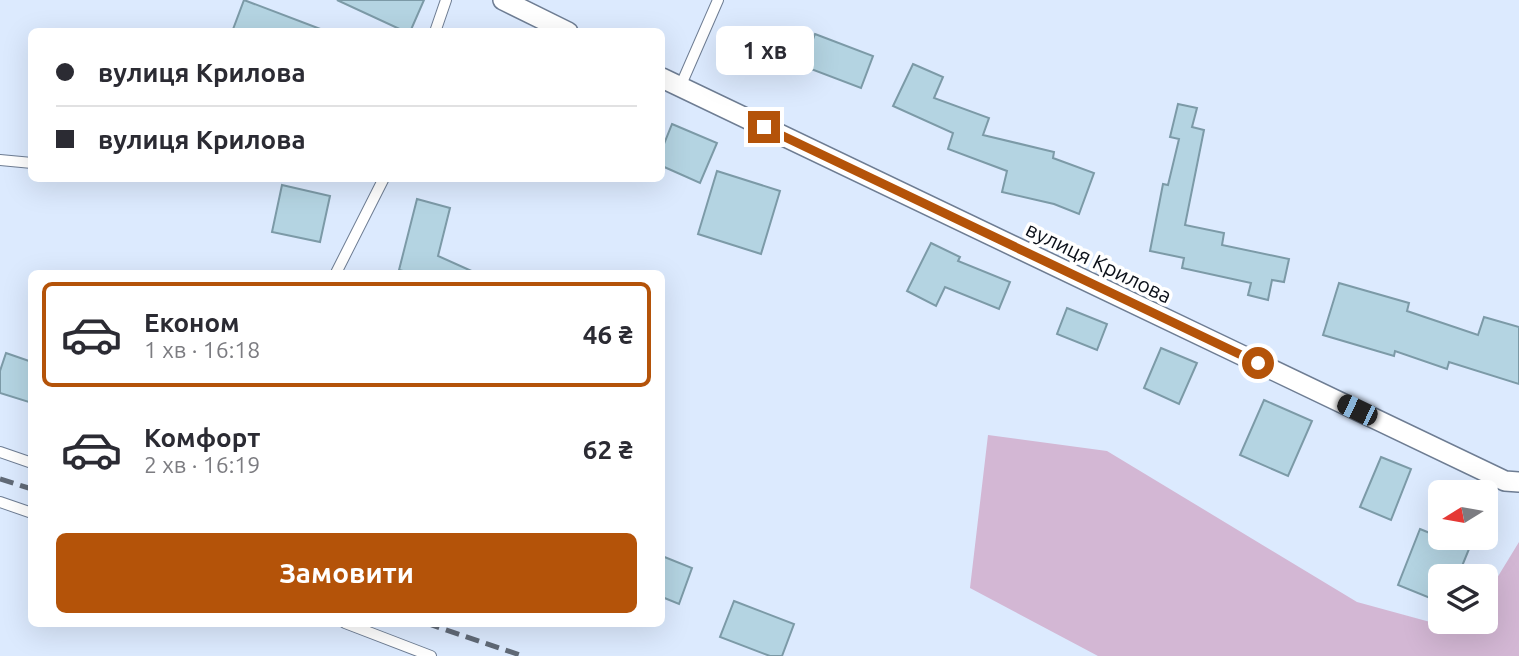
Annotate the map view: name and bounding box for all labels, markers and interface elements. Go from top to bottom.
callout: 1 хв [715,25,813,74]
text: 1 хв [743,38,787,63]
text: вулиця Крилова [98,58,306,87]
route end [748,111,780,143]
text: вулиця Крилова [98,125,306,154]
street label: вулиця Крилова [1022,216,1176,308]
icon: car [60,303,123,366]
text: Економ [144,308,240,337]
text: 46 ₴ [583,320,633,349]
text: 1 хв · 16:18 [144,337,260,362]
route start [1242,347,1274,379]
car [1334,391,1381,429]
icon: car [60,418,123,481]
text: Комфорт [144,423,260,452]
text: 62 ₴ [583,435,633,464]
text: 2 хв · 16:19 [144,452,260,477]
north arrow [1428,480,1498,550]
map controls [1428,480,1498,634]
button: Замовити [56,533,637,613]
button: layers [1428,564,1498,634]

